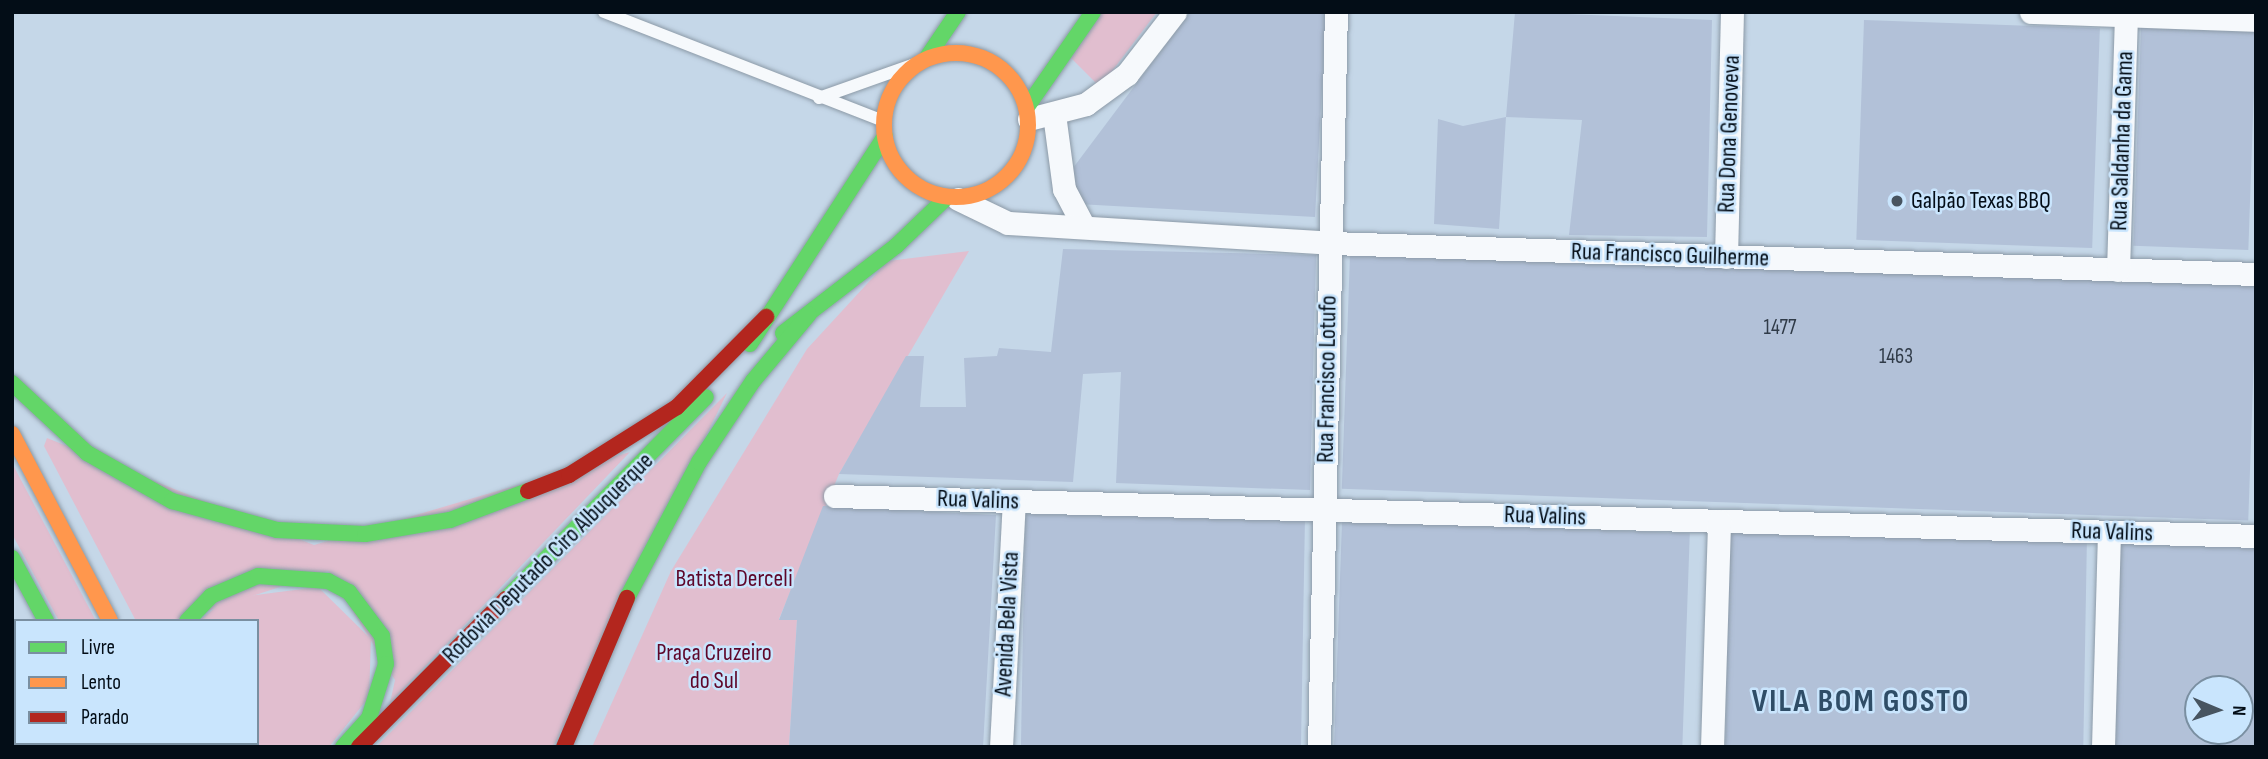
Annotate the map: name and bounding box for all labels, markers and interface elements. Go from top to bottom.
street label: Rua Saldanha da Gama [2104,51,2140,231]
street label: Rua Dona Genoveva [1712,55,1746,213]
place label: Galpão Texas BBQ [1911,187,2051,215]
marker: Galpão Texas BBQ [1889,193,1905,209]
street label: Rua Francisco Guilherme [1571,237,1769,273]
street label: Rua Francisco Lotufo [1311,295,1343,463]
house number: 1477 [1764,315,1796,341]
house number: 1463 [1879,344,1913,370]
street label: Rodovia Deputado Ciro Albuquerque [437,447,659,669]
street label: Rua Valins [937,484,1019,516]
street label: Rua Valins [1504,500,1586,532]
street label: Rua Valins [2071,516,2153,548]
street label: Avenida Bela Vista [989,551,1025,697]
park label: Batista Derceli [675,565,793,593]
legend [14,619,259,745]
text: Livre [81,635,115,660]
park label: Praça Cruzeiro do Sul [656,639,772,695]
text: Lento [81,670,121,695]
north arrow [2184,675,2254,745]
district label: VILA BOM GOSTO [1753,683,1969,721]
text: Parado [81,705,129,730]
text: N [2227,705,2250,716]

